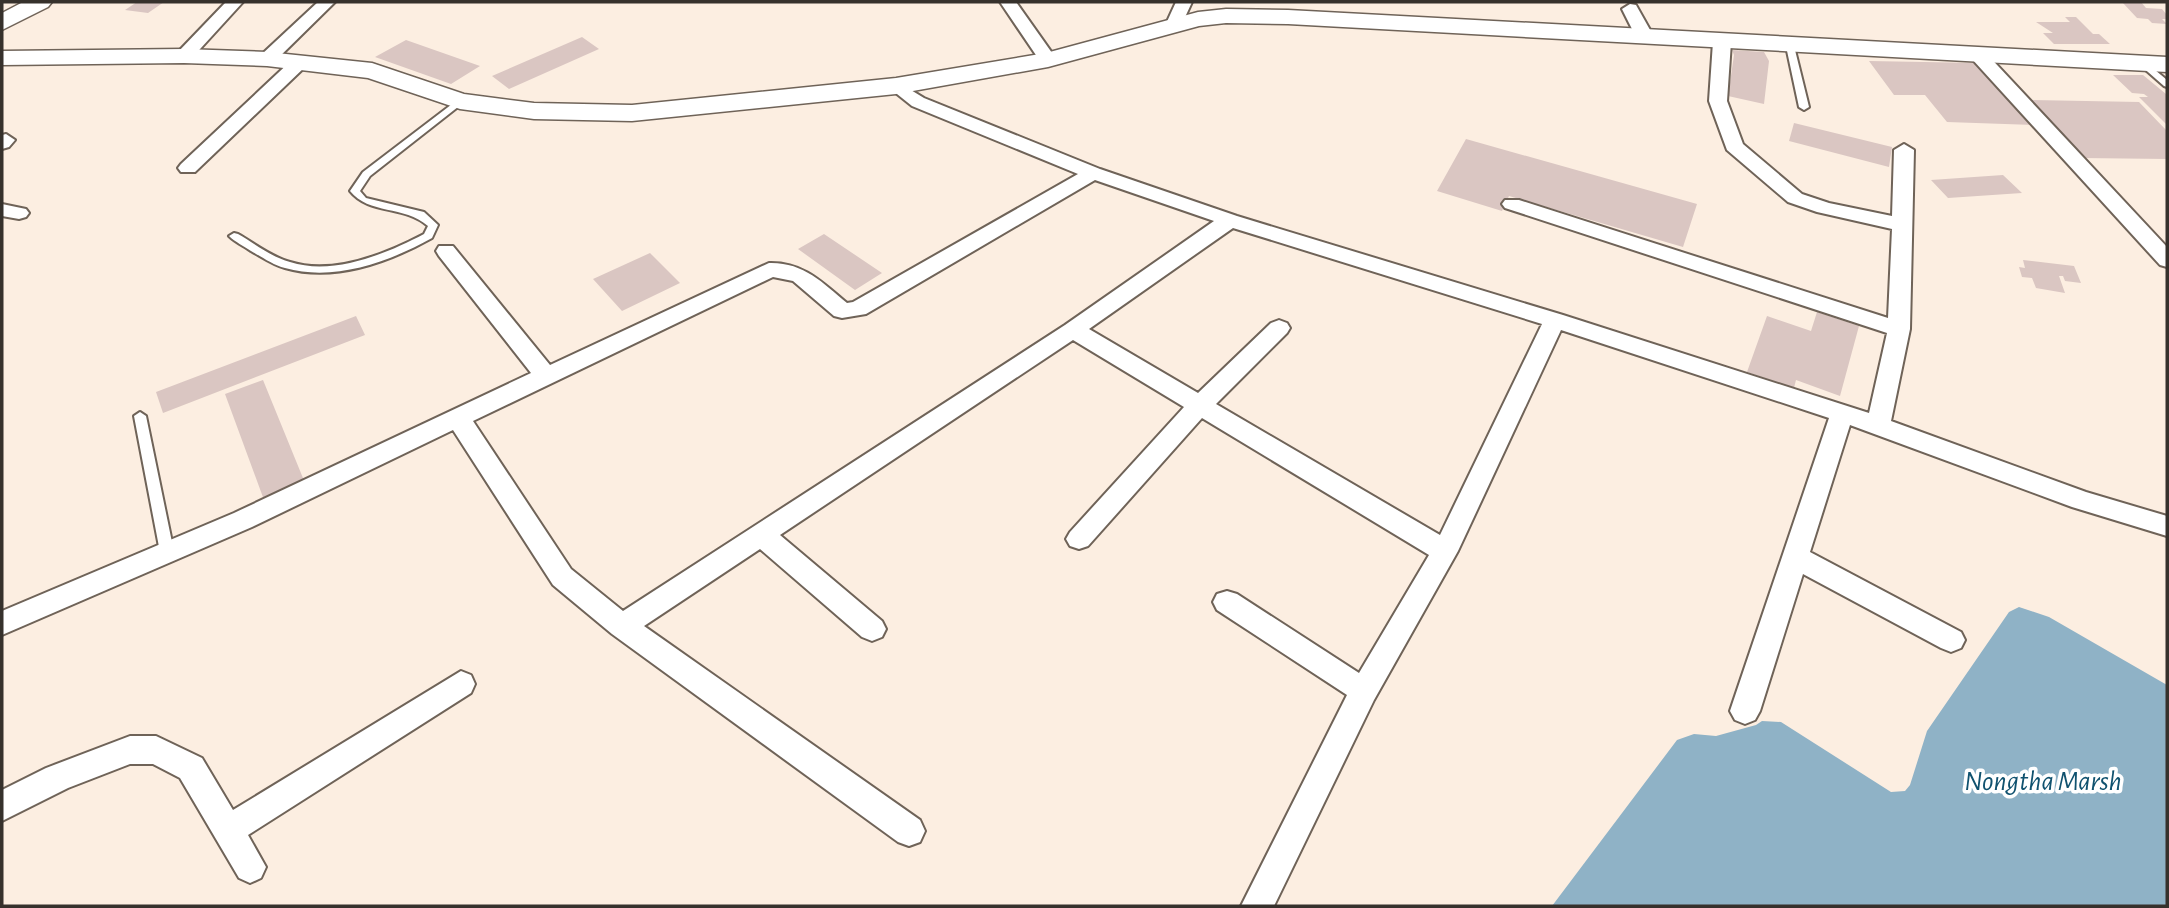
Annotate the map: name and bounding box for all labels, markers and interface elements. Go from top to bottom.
water label: Nongtha Marsh [1964,768,2122,796]

